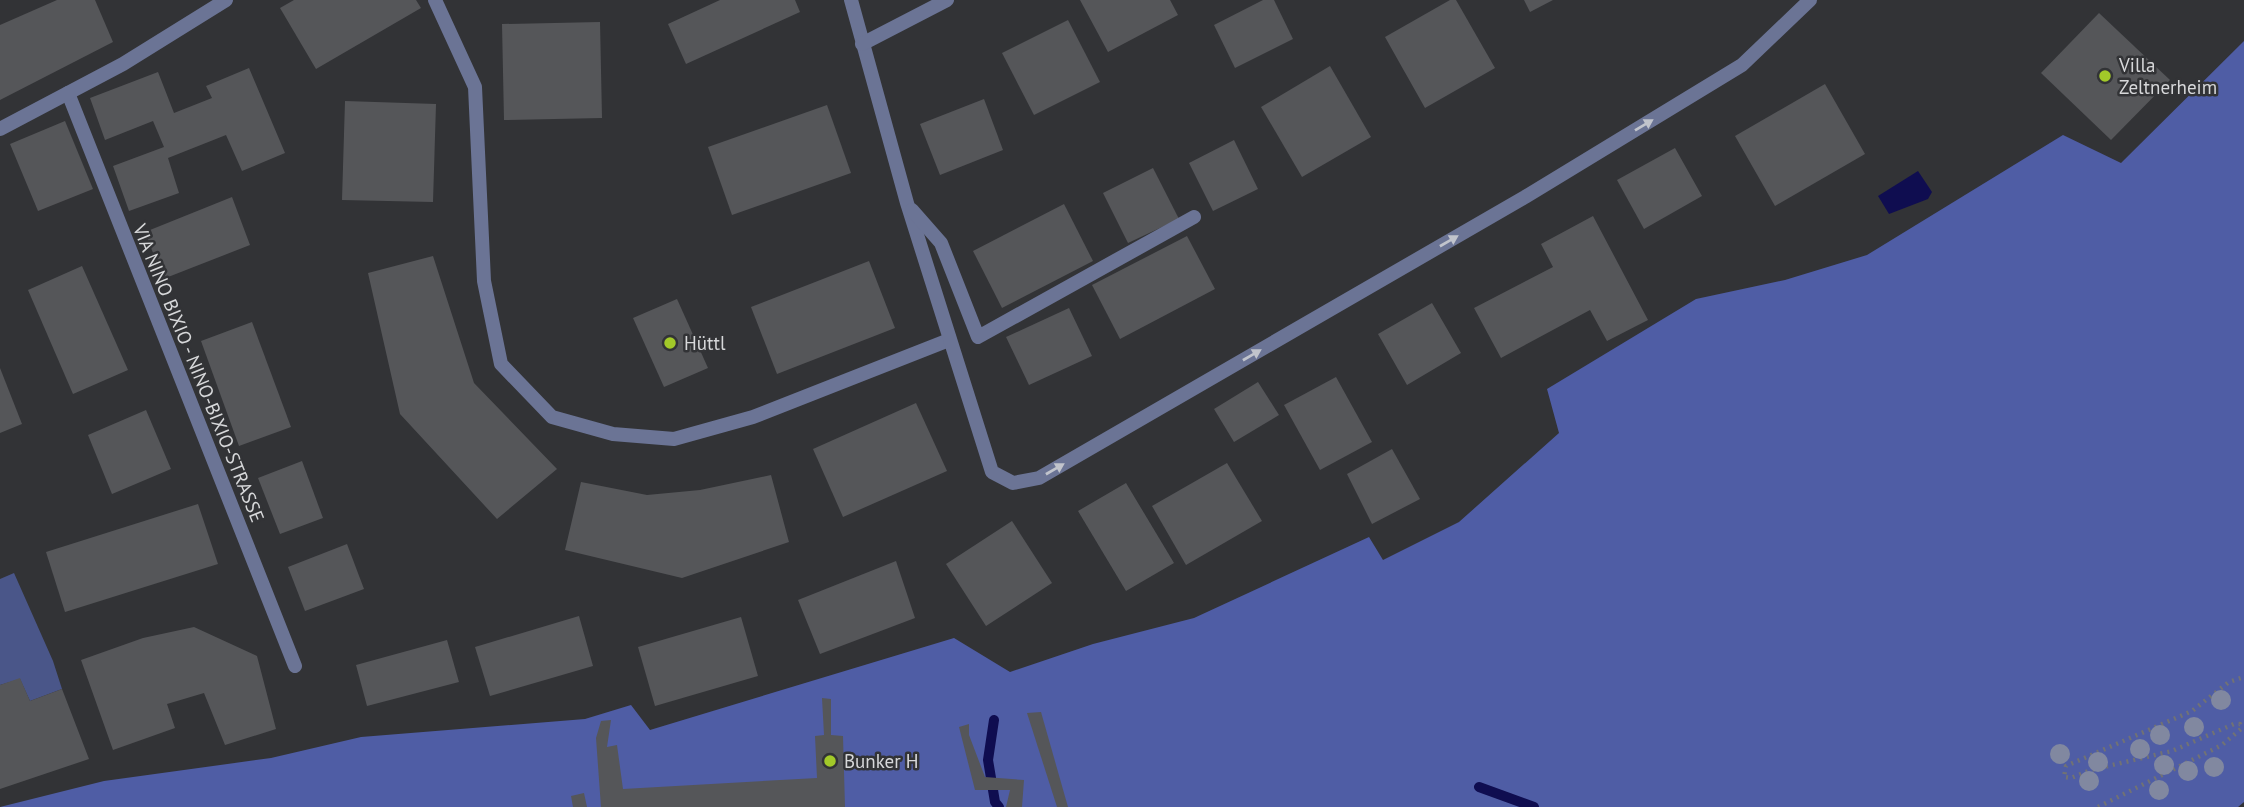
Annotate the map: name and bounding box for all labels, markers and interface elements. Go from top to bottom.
place label: Villa Zeltnerheim [2118,53,2217,99]
marker: Villa Zeltnerheim [2097,68,2113,84]
one-way arrow [1635,118,1654,131]
street label: VIA NINO BIXIO - NINO-BIXIO-STRASSE [128,220,270,526]
one-way arrow [1439,235,1458,247]
place label: Hüttl [684,331,726,355]
marker: Hüttl [662,335,678,351]
one-way arrow [1242,349,1261,361]
one-way arrow [1045,462,1064,475]
place label: Bunker H [844,749,919,773]
marker: Bunker H [822,753,838,769]

